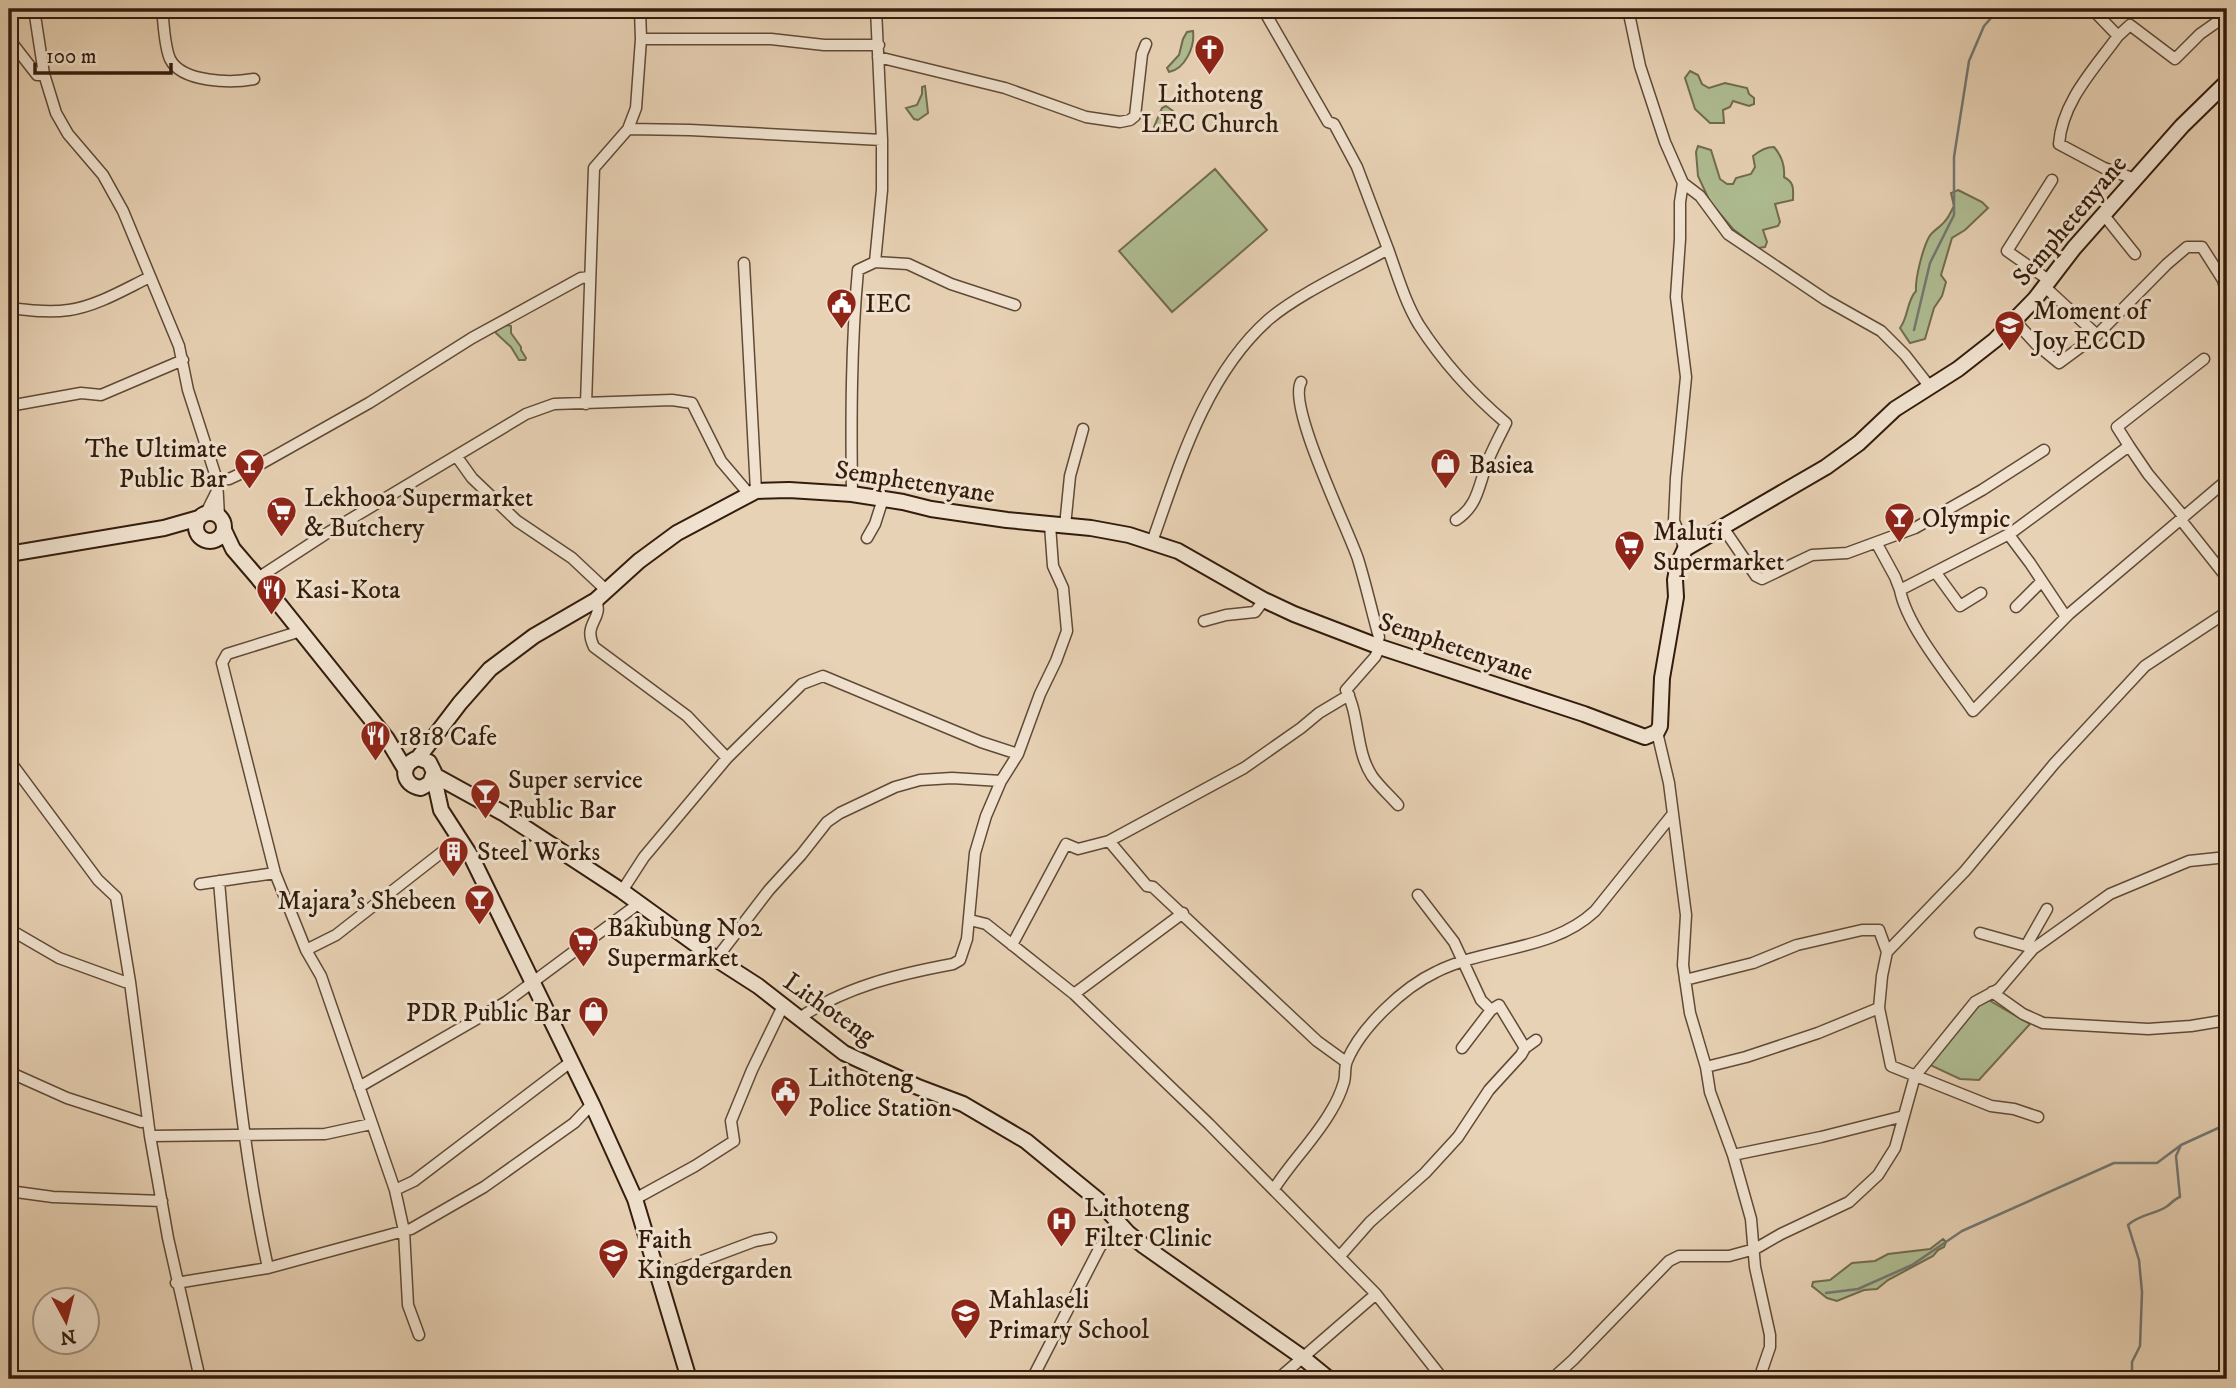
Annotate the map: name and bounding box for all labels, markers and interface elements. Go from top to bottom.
scale bar [35,32,172,76]
church icon: Lithoteng LEC Church [1193,33,1227,77]
text: 100 m [46,44,97,70]
place label: Lithoteng LEC Church [1141,78,1279,141]
street label: Semphetenyane [2006,149,2135,293]
public building icon: IEC [825,286,859,330]
place label: IEC [865,288,911,321]
place label: Moment of Joy ECCD [2031,295,2151,358]
school or university icon: Moment of Joy ECCD [1993,308,2027,352]
place label: The Ultimate Public Bar [85,433,227,496]
bar icon: The Ultimate Public Bar [233,446,267,490]
shop icon: Basiea [1429,447,1463,491]
place label: Basiea [1469,449,1534,482]
street label: Semphetenyane [833,454,997,511]
place label: Lekhooa Supermarket & Butchery [304,482,533,545]
supermarket icon: Lekhooa Supermarket & Butchery [264,495,298,539]
bar icon: Olympic [1882,501,1916,545]
place label: Olympic [1922,503,2011,536]
place label: Maluti Supermarket [1653,516,1785,579]
supermarket icon: Maluti Supermarket [1613,529,1647,573]
restaurant icon: Kasi-Kota [255,572,289,616]
place label: Kasi-Kota [295,574,400,607]
street label: Semphetenyane [1374,606,1537,689]
restaurant icon: 1818 Cafe [359,719,393,763]
place label: 1818 Cafe [399,721,497,754]
place label: Super service Public Bar [508,764,643,827]
bar icon: Super service Public Bar [468,777,502,821]
building icon: Steel Works [437,834,471,878]
place label: Steel Works [477,836,600,869]
bar icon: Majara's Shebeen [462,883,496,927]
place label: Majara's Shebeen [278,885,456,918]
place label: Bakubung No2 Supermarket [607,912,763,975]
supermarket icon: Bakubung No2 Supermarket [567,925,601,969]
street label: Lithoteng [777,966,882,1053]
shop icon: PDR Public Bar [577,995,611,1039]
place label: PDR Public Bar [406,997,571,1030]
place label: Lithoteng Police Station [808,1062,952,1125]
public building icon: Lithoteng Police Station [768,1075,802,1119]
place label: Lithoteng Filter Clinic [1084,1192,1212,1255]
hospital icon: Lithoteng Filter Clinic [1044,1205,1078,1249]
place label: Faith Kingdergarden [637,1224,793,1287]
school or university icon: Faith Kingdergarden [597,1237,631,1281]
place label: Mahlaseli Primary School [988,1284,1149,1347]
north arrow [32,1286,102,1356]
school or university icon: Mahlaseli Primary School [948,1297,982,1341]
text: N [58,1324,77,1349]

